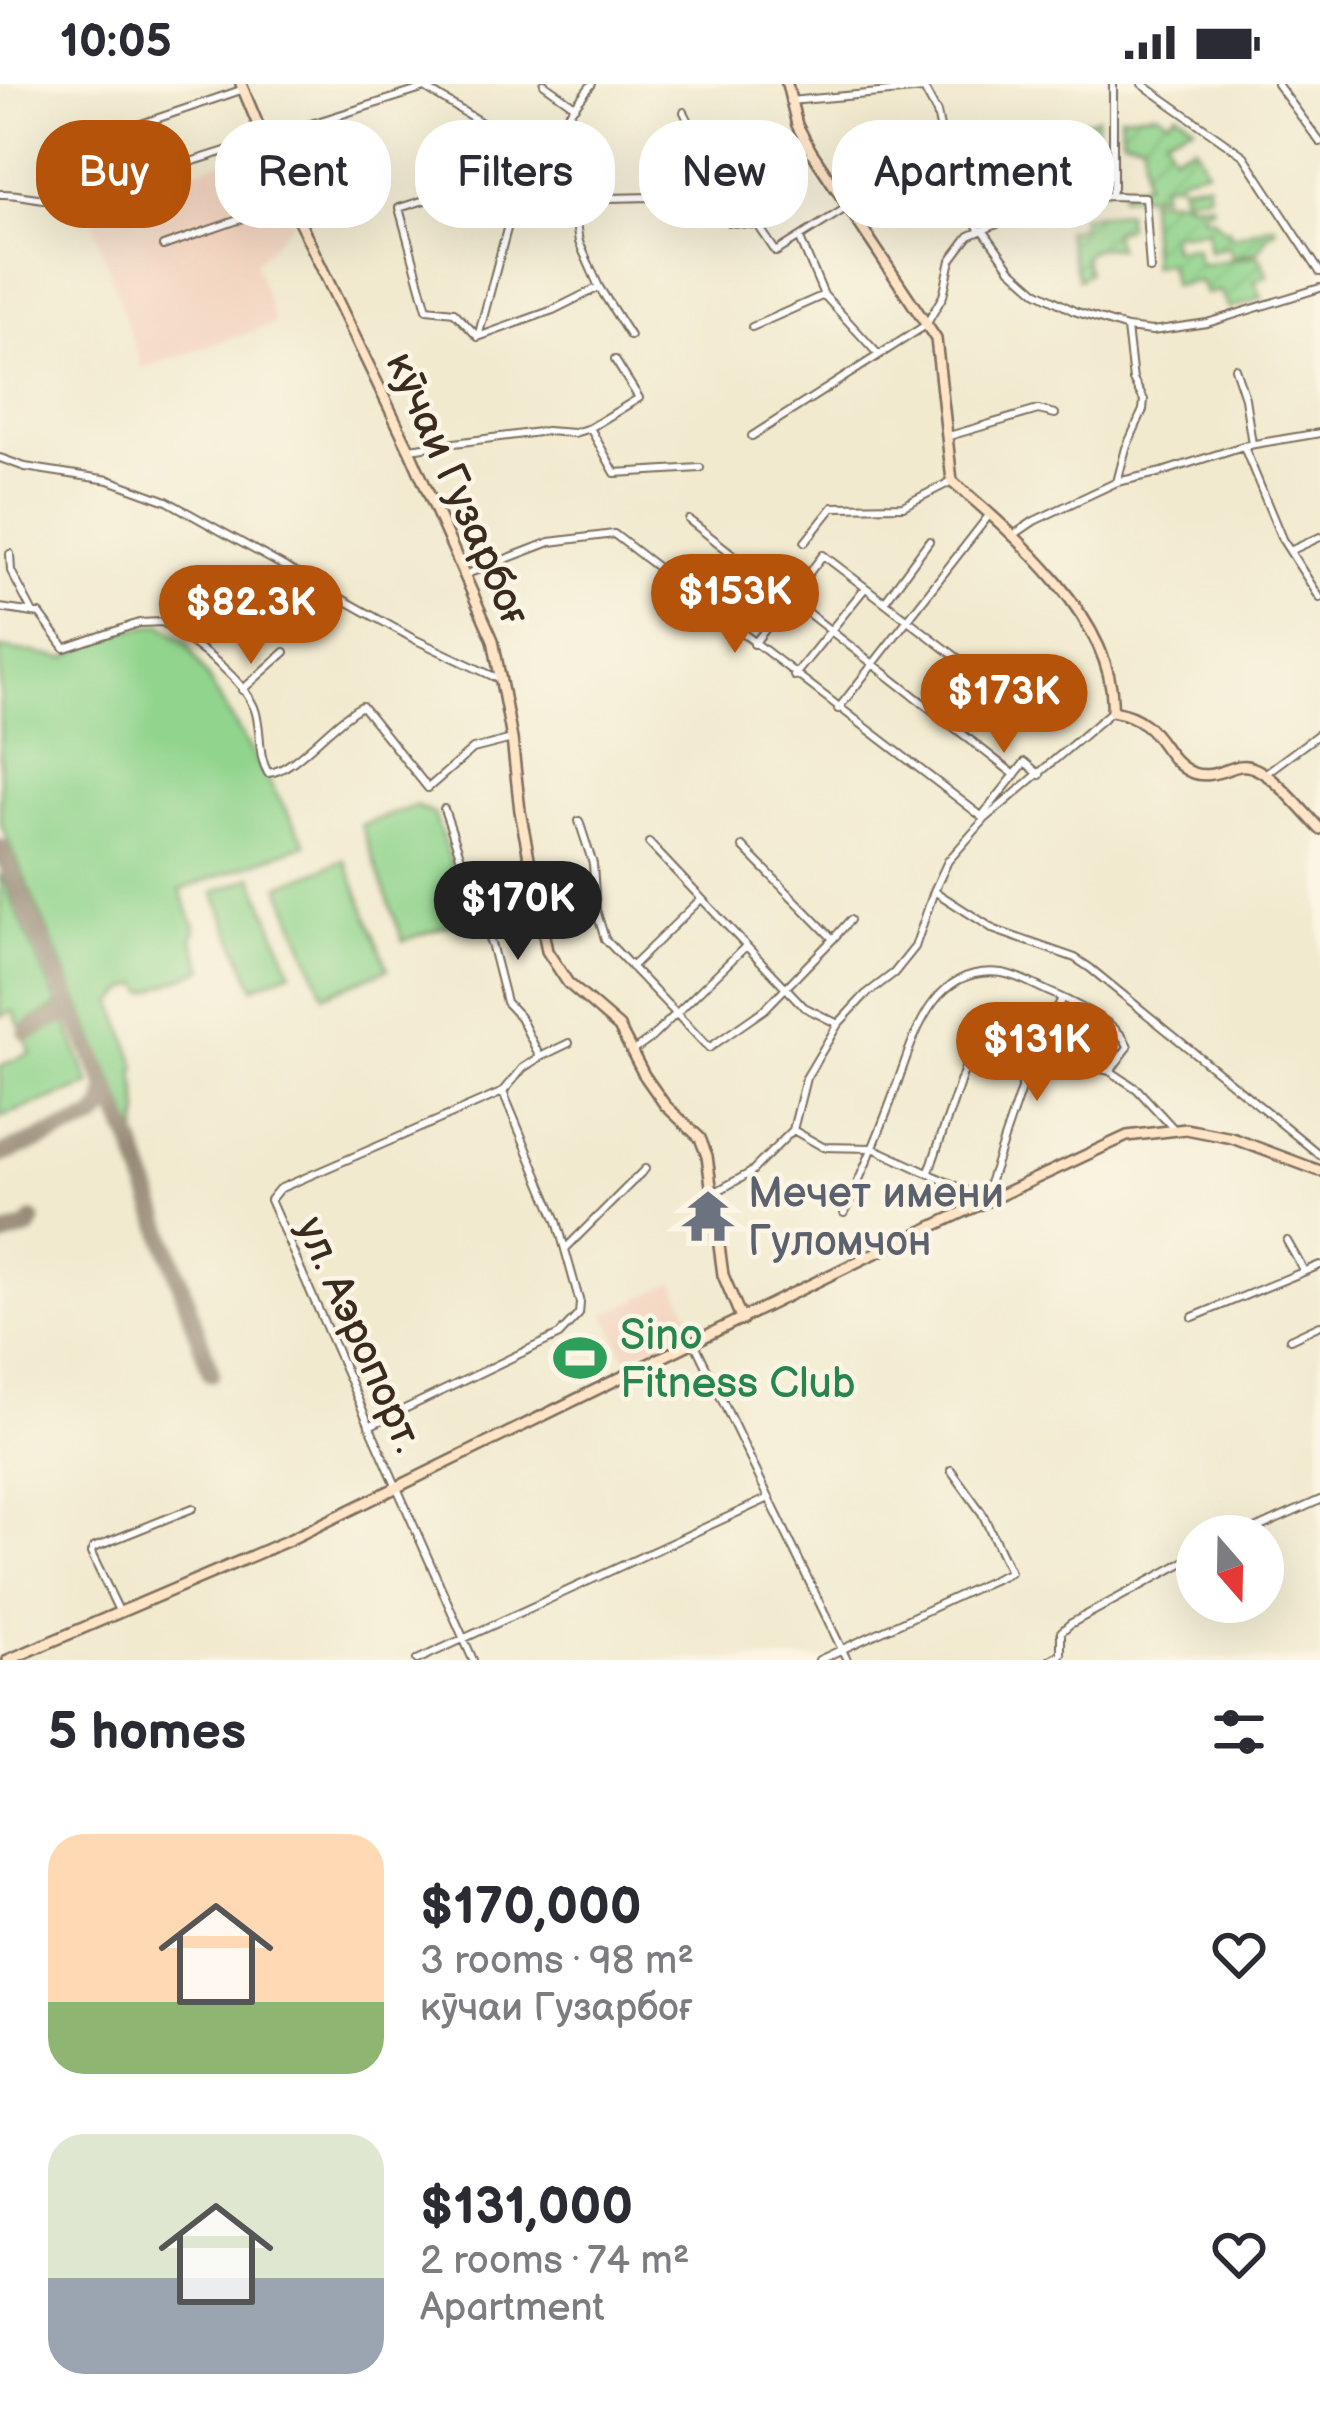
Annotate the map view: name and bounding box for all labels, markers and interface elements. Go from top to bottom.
text: 10:05 [60,15,172,70]
chip: Buy [36,120,191,228]
chip: Rent [215,120,391,228]
chip: Filters [415,120,615,228]
chip: New [639,120,808,228]
chip: Apartment [832,120,1114,228]
street label: кӯчаи Гузарбоғ [374,344,540,634]
pin: $153K [651,554,819,656]
pin: $82.3K [153,565,349,667]
text: $153K [678,569,792,616]
text: $82.3K [186,580,316,627]
pin: $173K [920,654,1088,756]
text: $173K [948,669,1060,716]
pin: $170K [434,861,602,963]
text: $170K [461,876,575,923]
pin: $131K [953,1002,1121,1104]
text: $131K [983,1017,1091,1064]
place label: Мечет имени Гуломчон [748,1169,1004,1268]
temple icon: Мечет имени Гуломчон [679,1187,737,1245]
street label: ул. Аэропорт. [284,1209,433,1461]
place label: Sino Fitness Club [620,1311,856,1410]
sports icon: Sino Fitness Club [551,1329,609,1387]
north arrow [1176,1515,1284,1623]
map controls [1176,1515,1284,1623]
icon: filters [1206,1699,1272,1765]
text: 5 homes [48,1702,246,1763]
text: $170,000 [420,1877,642,1938]
icon: home [144,1882,288,2026]
icon: heart [1206,1921,1272,1987]
text: 3 rooms · 98 m² [420,1938,694,1985]
text: кӯчаи Гузарбоғ [420,1985,693,2032]
text: $131,000 [420,2177,633,2238]
icon: home [144,2182,288,2326]
icon: heart [1206,2221,1272,2287]
text: 2 rooms · 74 m² [420,2238,690,2285]
text: Apartment [420,2285,604,2332]

